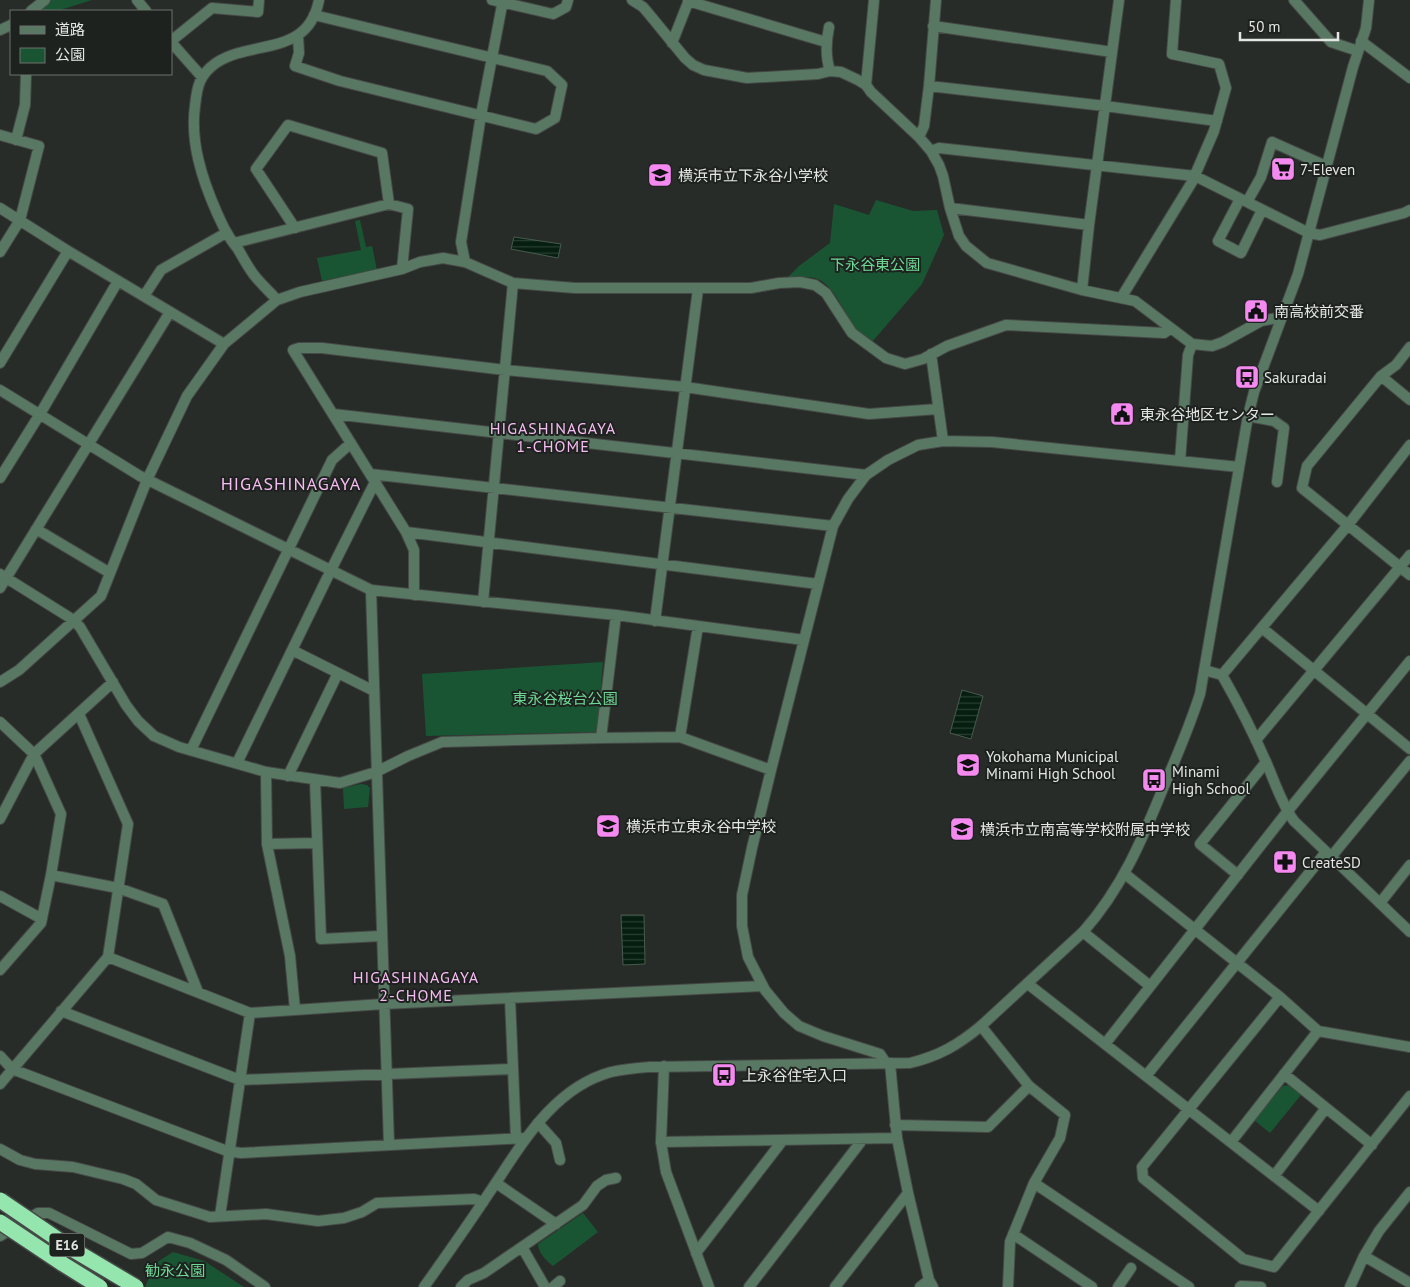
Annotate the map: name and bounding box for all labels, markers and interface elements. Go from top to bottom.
legend [10,10,172,75]
scale bar [1240,10,1338,42]
text: 50 m [1248,17,1281,36]
text: 道路 [55,20,85,39]
text: 公園 [55,45,85,64]
supermarket icon: 7-Eleven [1270,156,1296,182]
place label: 7-Eleven [1300,160,1355,179]
school or university icon: 横浜市立下永谷小学校 [647,162,673,188]
place label: 横浜市立下永谷小学校 [678,166,828,185]
park label: 下永谷東公園 [830,255,920,274]
public building icon: 南高校前交番 [1243,298,1269,324]
place label: 南高校前交番 [1274,302,1364,321]
bus stop icon: Sakuradai [1234,364,1260,390]
place label: Sakuradai [1264,368,1327,387]
public building icon: 東永谷地区センター [1109,401,1135,427]
place label: 東永谷地区センター [1140,405,1275,424]
district label: HIGASHINAGAYA 1-CHOME [490,418,616,456]
district label: HIGASHINAGAYA [221,472,361,495]
park label: 東永谷桜台公園 [512,689,618,708]
place label: Yokohama Municipal Minami High School [986,747,1119,783]
school or university icon: Yokohama Municipal Minami High School [955,752,981,778]
place label: Minami High School [1172,762,1250,798]
bus stop icon: Minami High School [1141,767,1167,793]
school or university icon: 横浜市立東永谷中学校 [595,813,621,839]
school or university icon: 横浜市立南高等学校附属中学校 [949,816,975,842]
place label: 横浜市立東永谷中学校 [626,817,776,836]
place label: 横浜市立南高等学校附属中学校 [980,820,1190,839]
pharmacy icon: CreateSD [1272,849,1298,875]
place label: CreateSD [1302,853,1361,872]
district label: HIGASHINAGAYA 2-CHOME [353,967,479,1005]
bus stop icon: 上永谷住宅入口 [711,1062,737,1088]
place label: 上永谷住宅入口 [742,1066,847,1085]
road number: E16 [50,1234,84,1256]
park label: 勧永公園 [145,1261,205,1280]

